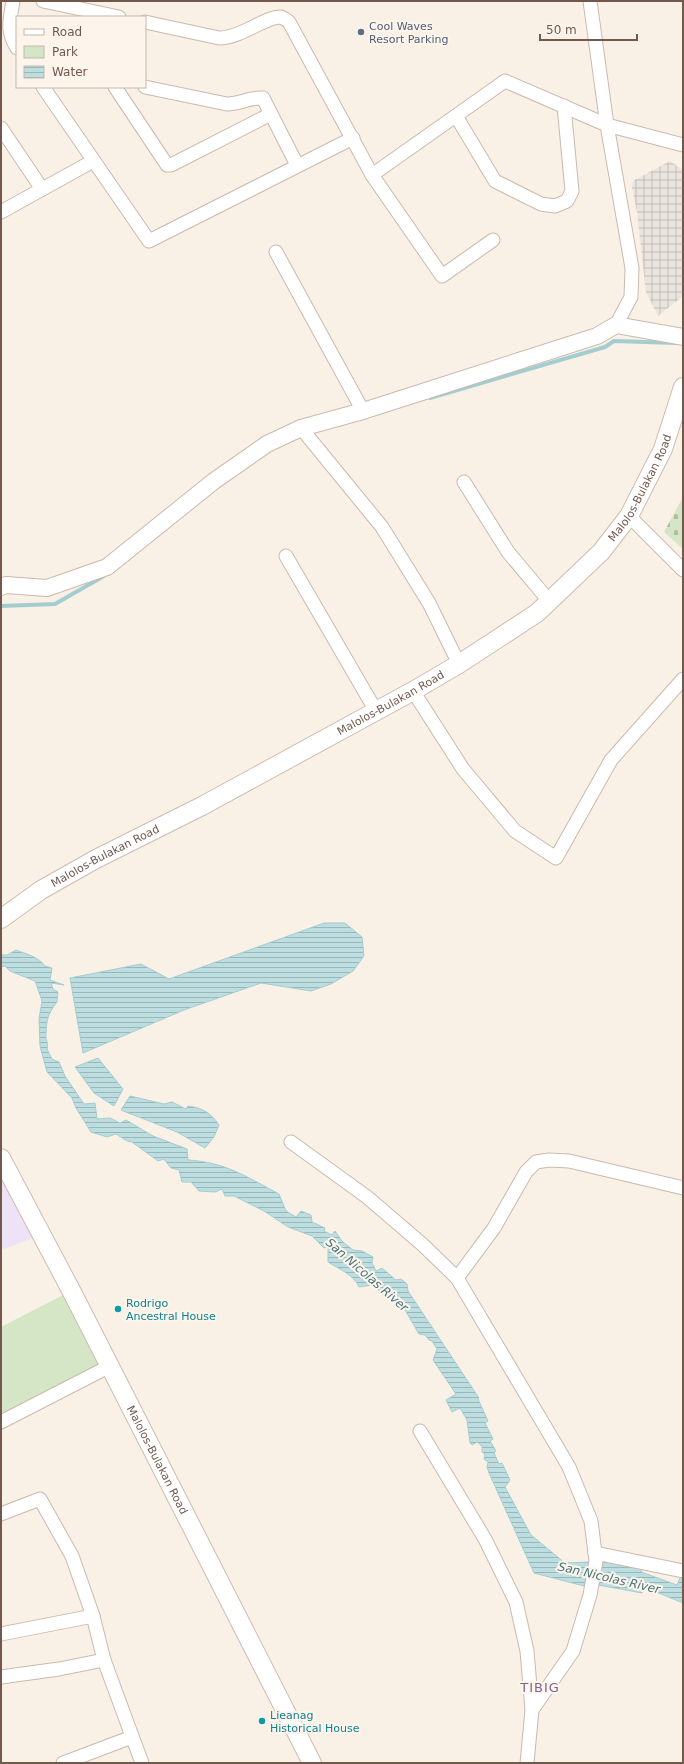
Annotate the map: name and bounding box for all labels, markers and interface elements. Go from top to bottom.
legend [16,16,146,88]
scale bar [540,16,637,42]
place label: Cool Waves Resort Parking [369,20,449,46]
text: 50 m [546,23,577,37]
text: Road [52,25,82,39]
marker: Cool Waves Resort Parking [356,27,366,37]
text: Park [52,45,78,59]
text: Water [52,65,88,79]
street label: Malolos-Bulakan Road [606,433,674,544]
street label: Malolos-Bulakan Road [335,668,447,738]
street label: Malolos-Bulakan Road [49,822,162,890]
water label: San Nicolas River [323,1235,412,1315]
place label: Rodrigo Ancestral House [126,1297,216,1323]
marker: Rodrigo Ancestral House [113,1304,123,1314]
street label: Malolos-Bulakan Road [124,1403,190,1517]
water label: San Nicolas River [557,1559,663,1597]
district label: TIBIG [519,1680,560,1695]
place label: Lieanag Historical House [270,1709,360,1735]
marker: Lieanag Historical House [257,1716,267,1726]

